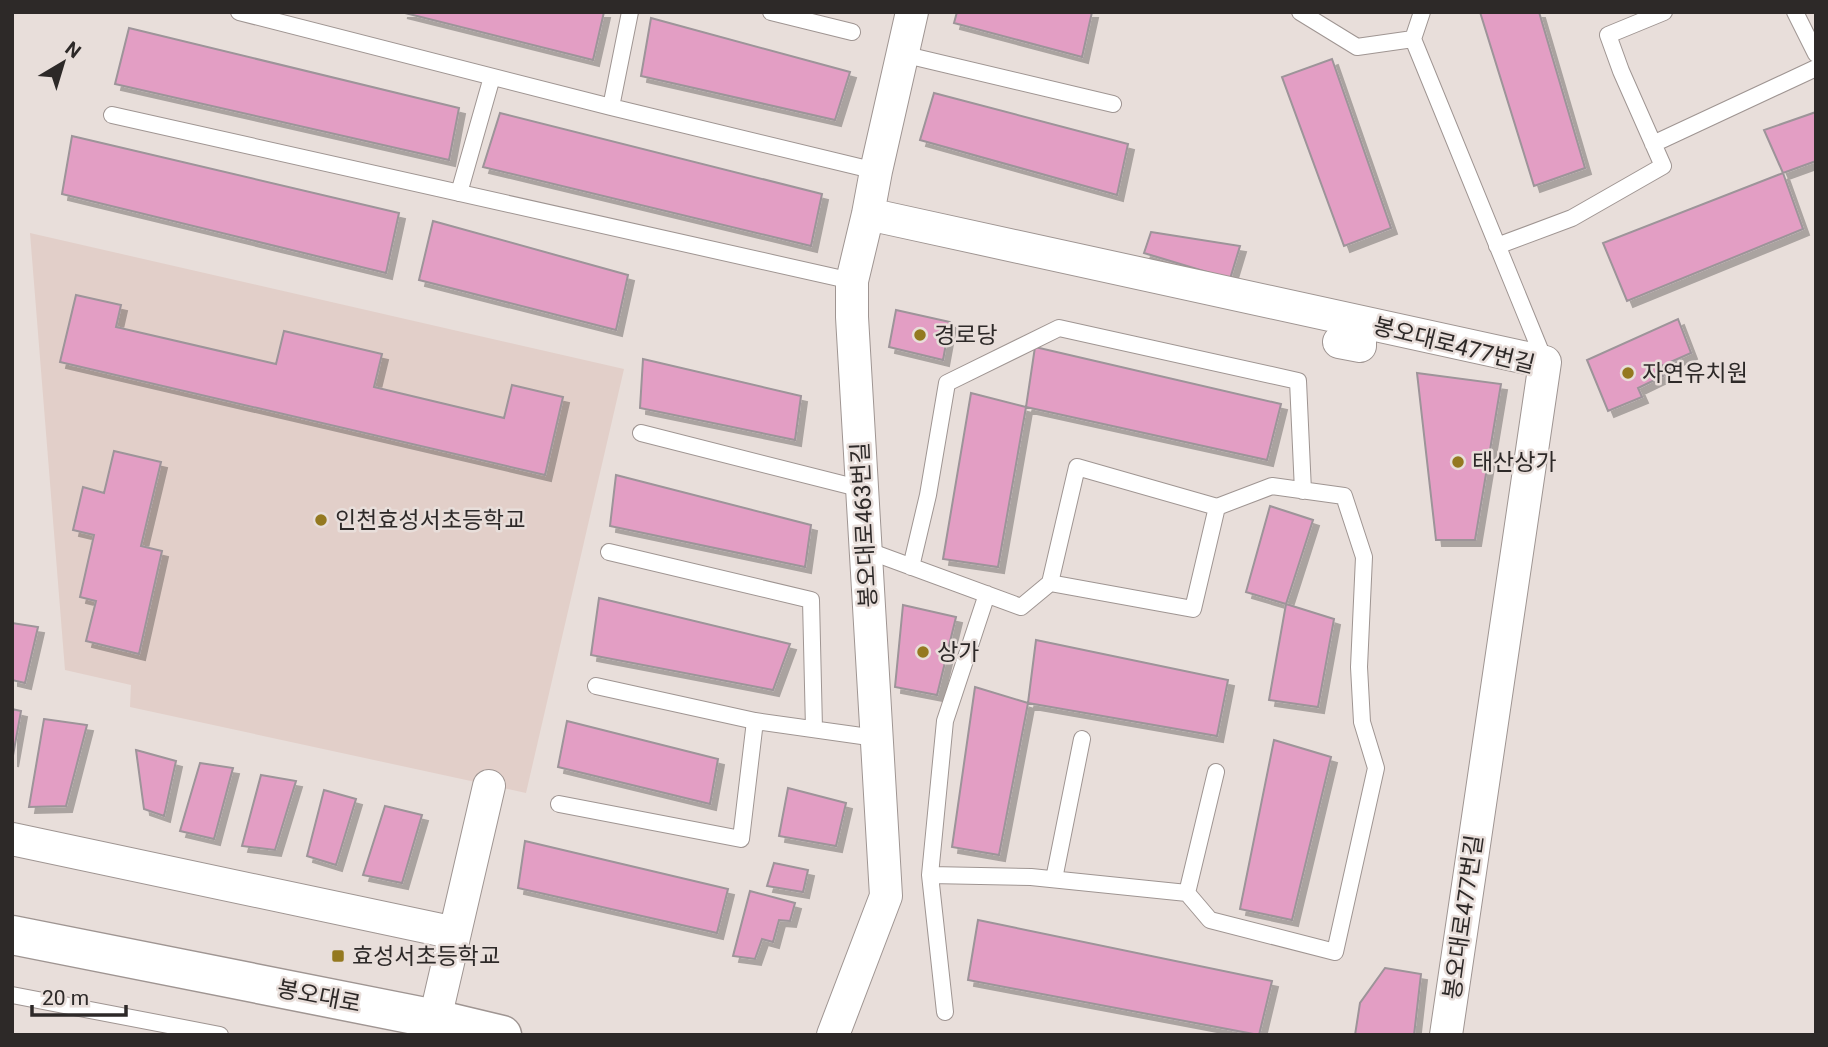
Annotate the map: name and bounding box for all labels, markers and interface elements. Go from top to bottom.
north arrow [28,28,98,98]
text: N [61,37,86,63]
street label: 봉오대로477번길 [1370,312,1538,379]
place label: 경로당 [934,322,997,349]
marker: 경로당 [912,327,928,343]
place label: 자연유치원 [1642,360,1748,387]
marker: 자연유치원 [1620,365,1636,381]
street label: 봉오대로463번길 [847,442,882,608]
place label: 태산상가 [1472,449,1557,476]
marker: 태산상가 [1450,454,1466,470]
place label: 인천효성서초등학교 [335,507,525,534]
marker: 인천효성서초등학교 [313,512,329,528]
place label: 상가 [937,639,979,666]
marker: 상가 [915,644,931,660]
street label: 봉오대로477번길 [1439,833,1488,1001]
place label: 효성서초등학교 [352,943,500,970]
marker: 효성서초등학교 [330,948,346,964]
scale bar [32,974,126,1018]
street label: 봉오대로 [275,975,363,1018]
text: 20 m [42,986,89,1010]

